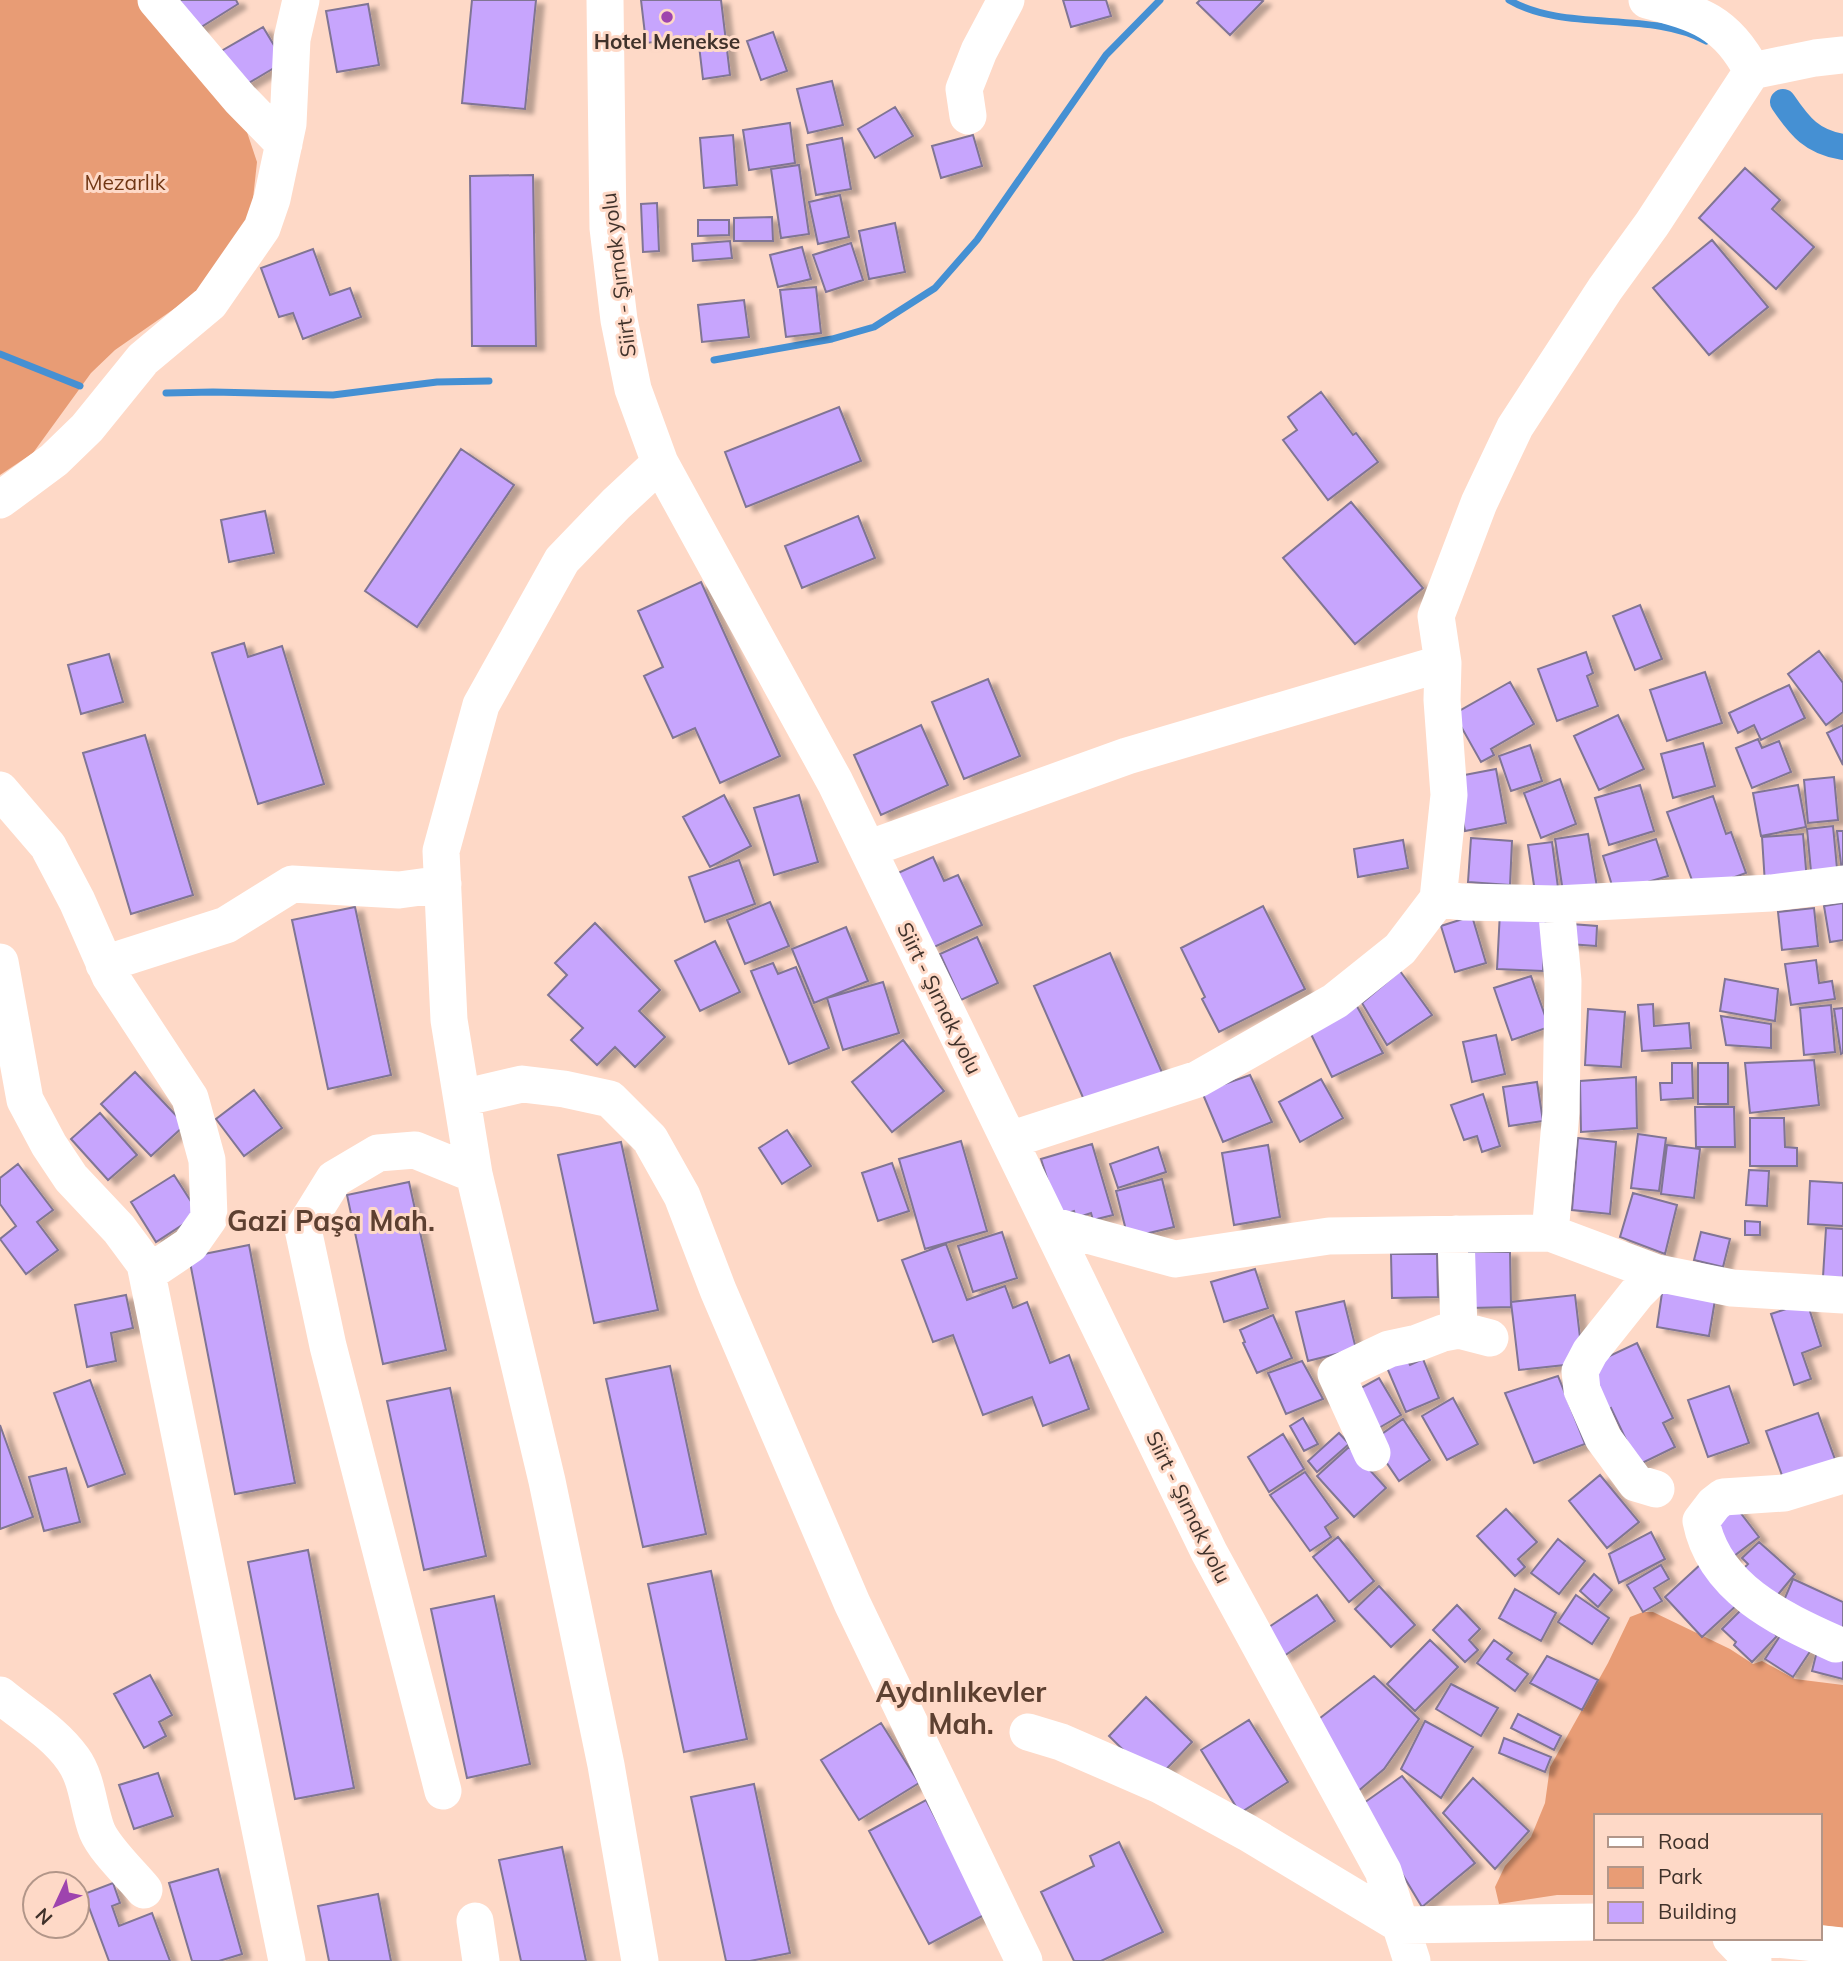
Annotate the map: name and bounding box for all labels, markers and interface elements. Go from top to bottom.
marker: Hotel Menekse [659,9,675,25]
place label: Hotel Menekse [594,28,740,54]
park label: Mezarlık [84,169,166,195]
street label: Siirt - Şırnak yolu [595,191,641,359]
street label: Siirt - Şırnak yolu [892,918,988,1078]
district label: Gazi Paşa Mah. [227,1203,435,1238]
street label: Siirt - Şırnak yolu [1141,1427,1237,1587]
district label: Aydınlıkevler Mah. [876,1674,1046,1741]
legend [1594,1814,1822,1940]
text: Road [1658,1828,1709,1854]
text: Park [1658,1863,1702,1889]
north arrow [21,1870,91,1940]
text: Building [1658,1898,1737,1924]
text: N [30,1903,57,1930]

